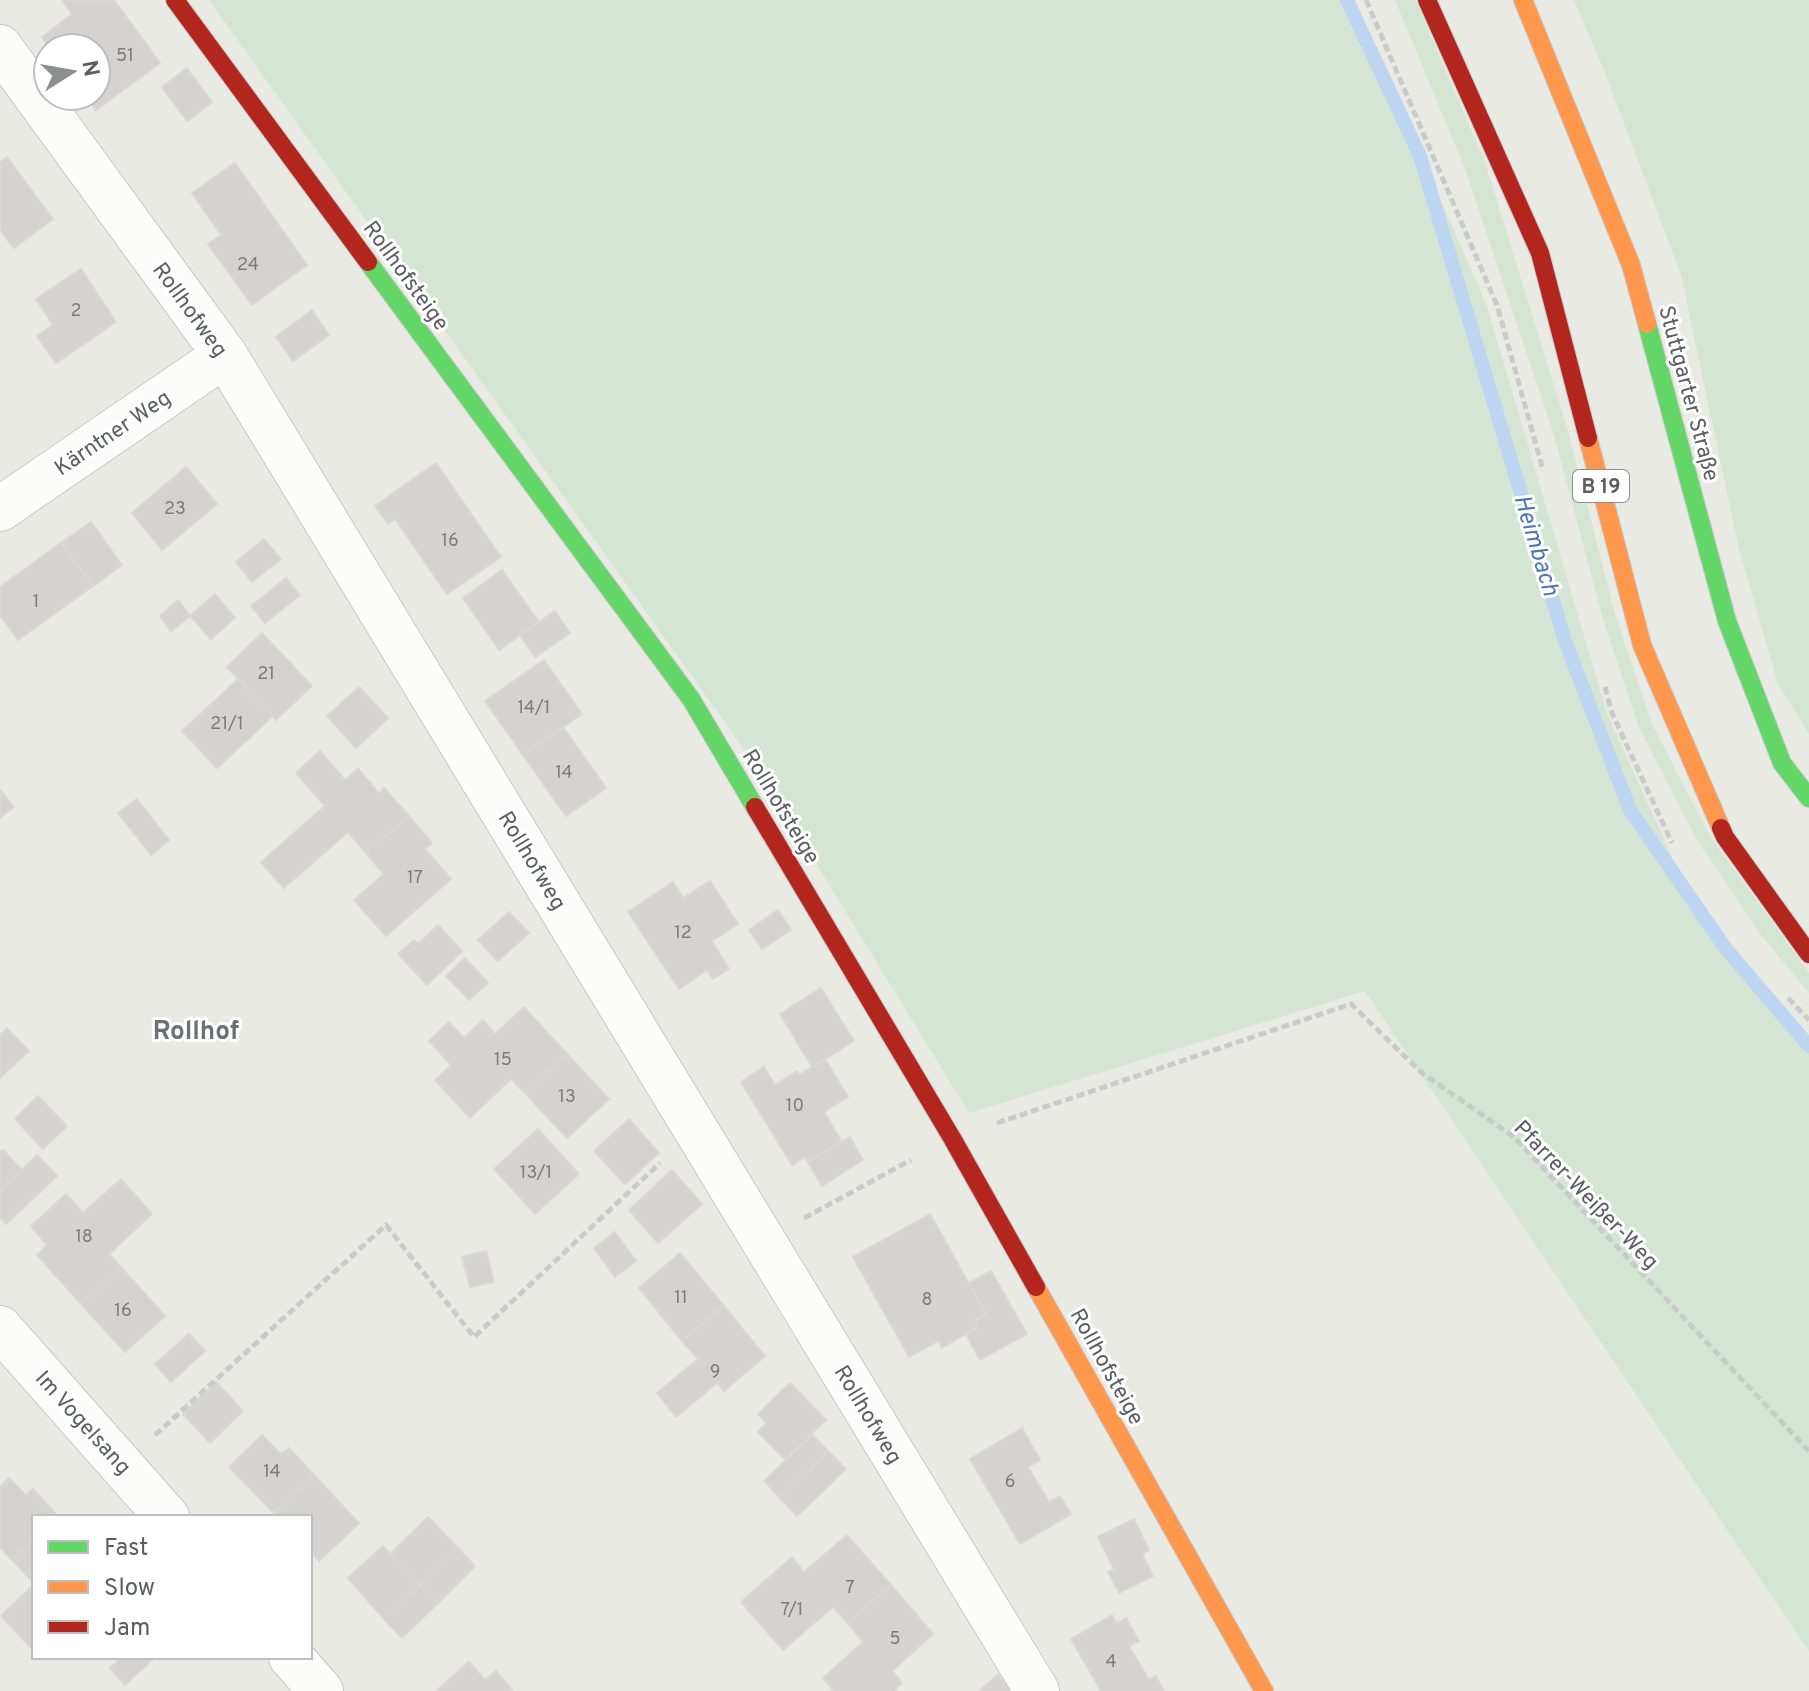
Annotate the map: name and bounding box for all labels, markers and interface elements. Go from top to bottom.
north arrow [32,32,112,112]
house number: 51 [116,45,134,68]
text: N [74,58,104,79]
street label: Rollhofsteige [356,216,454,337]
house number: 24 [237,254,259,277]
street label: Rollhofweg [146,258,232,363]
house number: 2 [70,300,82,323]
street label: Stuttgarter Straße [1651,303,1724,484]
street label: Kärntner Weg [50,385,177,483]
road number: B 19 [1573,470,1629,502]
water label: Heimbach [1506,491,1565,600]
house number: 23 [164,498,186,521]
house number: 16 [441,530,459,553]
house number: 1 [33,591,39,614]
house number: 21 [257,663,275,686]
house number: 14/1 [517,697,551,720]
house number: 21/1 [210,713,244,736]
street label: Rollhofsteige [735,745,825,870]
house number: 14 [555,762,573,785]
street label: Rollhofweg [491,807,571,916]
house number: 17 [407,867,423,890]
house number: 12 [674,922,692,945]
district label: Rollhof [153,1016,239,1049]
house number: 15 [494,1049,512,1072]
house number: 13 [558,1086,576,1109]
house number: 10 [786,1095,804,1118]
street label: Pfarrer-Weißer-Weg [1507,1115,1663,1276]
house number: 13/1 [520,1162,552,1185]
house number: 18 [75,1226,93,1249]
house number: 11 [674,1287,688,1310]
house number: 8 [922,1289,933,1312]
house number: 16 [114,1300,132,1323]
street label: Rollhofsteige [1063,1304,1149,1430]
house number: 9 [710,1361,720,1384]
street label: Rollhofweg [827,1361,907,1470]
street label: Im Vogelsang [28,1366,136,1481]
house number: 14 [263,1461,281,1484]
house number: 6 [1005,1471,1015,1494]
legend [32,1515,312,1659]
text: Fast [104,1534,148,1564]
text: Slow [104,1574,155,1604]
house number: 7 [845,1577,855,1600]
house number: 7/1 [781,1599,803,1622]
text: Jam [104,1614,150,1644]
house number: 5 [889,1628,901,1651]
house number: 4 [1105,1651,1117,1674]

